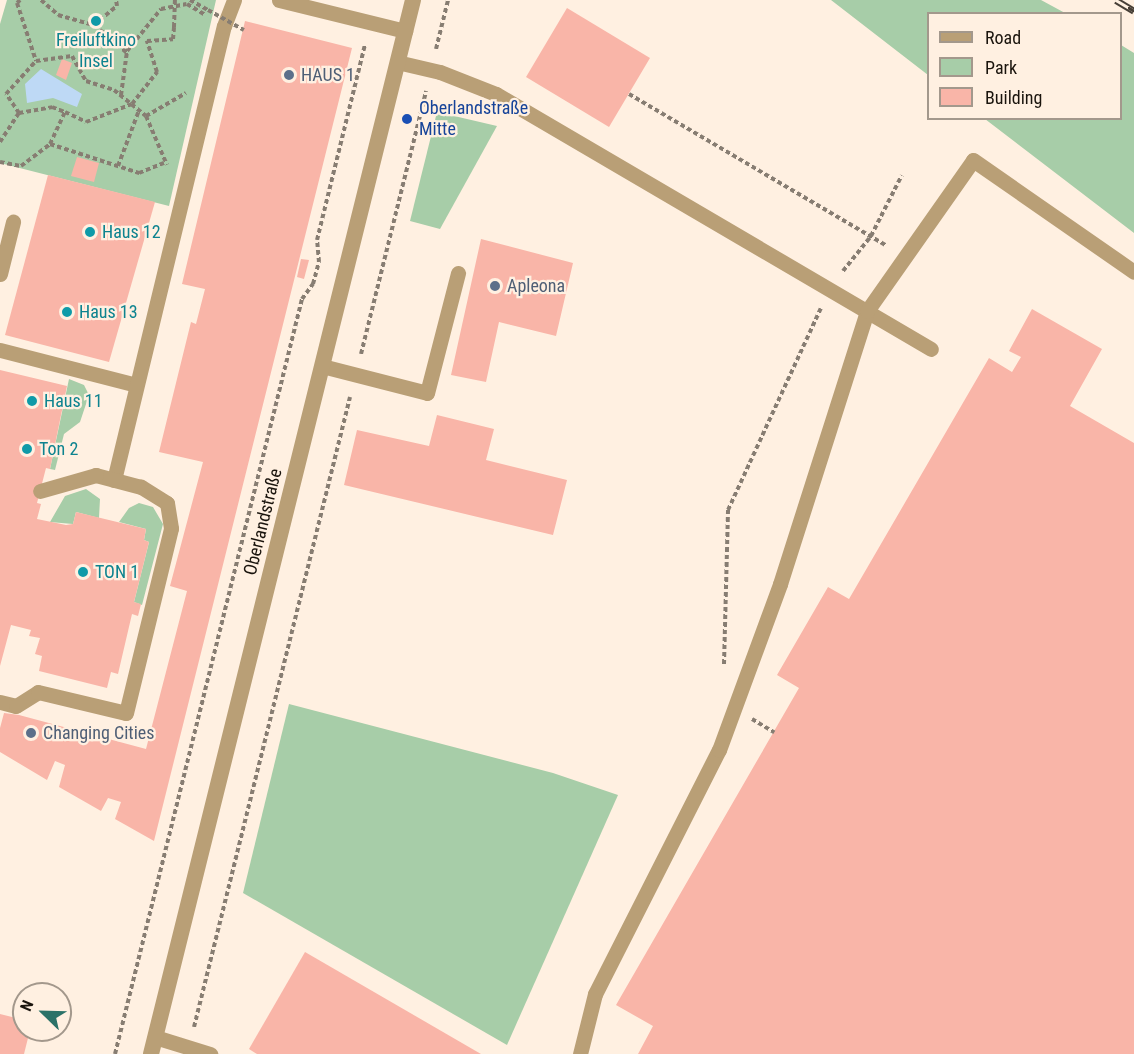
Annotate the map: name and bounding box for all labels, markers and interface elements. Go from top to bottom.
legend [927,12,1122,120]
marker: Freiluftkino Insel [89,14,103,28]
text: Road [985,27,1021,48]
place label: Freiluftkino Insel [56,30,136,72]
text: Park [985,57,1017,78]
place label: HAUS 1 [301,64,355,86]
marker: HAUS 1 [282,68,296,82]
text: Building [985,87,1042,108]
place label: Oberlandstraße Mitte [419,98,528,140]
marker: Oberlandstraße Mitte [400,112,414,126]
place label: Haus 12 [102,221,161,243]
marker: Haus 12 [83,225,97,239]
place label: Apleona [507,275,565,297]
marker: Apleona [488,279,502,293]
place label: Haus 13 [79,301,138,323]
marker: Haus 13 [60,305,74,319]
place label: Haus 11 [44,390,103,412]
marker: Haus 11 [25,394,39,408]
place label: Ton 2 [39,438,78,460]
marker: Ton 2 [20,442,34,456]
street label: Oberlandstraße [239,466,287,578]
place label: TON 1 [95,561,139,583]
marker: TON 1 [76,565,90,579]
place label: Changing Cities [43,722,154,744]
marker: Changing Cities [24,726,38,740]
north arrow [12,982,72,1042]
text: N [16,997,37,1014]

